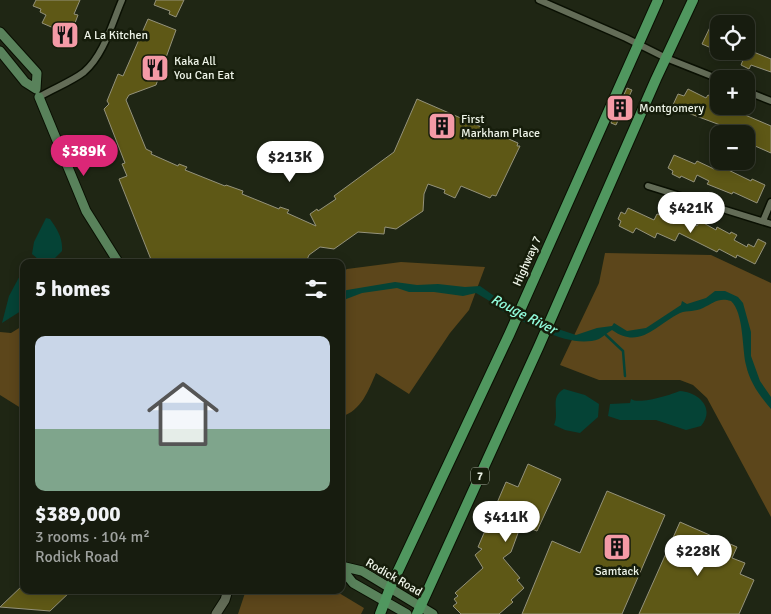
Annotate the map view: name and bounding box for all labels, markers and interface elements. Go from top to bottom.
map controls [710,15,755,170]
button: locate [710,15,755,60]
restaurant icon: A La Kitchen [50,20,80,50]
place label: A La Kitchen [84,28,148,43]
restaurant icon: Kaka All You Can Eat [140,53,170,83]
place label: Kaka All You Can Eat [174,54,234,83]
button: + [710,70,755,115]
building icon: Montgomery [605,93,635,123]
place label: Montgomery [639,101,704,116]
building icon: First Markham Place [427,111,457,141]
place label: First Markham Place [461,112,540,141]
button: − [710,125,755,170]
pin: $389K [49,134,119,177]
pin: $213K [255,140,325,183]
text: $389K [62,141,106,161]
text: $213K [268,147,312,167]
pin: $421K [656,192,726,234]
text: $421K [669,198,713,218]
street label: Highway 7 [510,234,545,289]
icon: filters [302,275,330,303]
text: 5 homes [35,276,110,302]
water label: Rouge River [488,291,561,339]
icon: home [138,369,228,459]
road number: 7 [471,468,489,484]
pin: $411K [471,500,541,543]
text: $389,000 [35,501,121,527]
text: $411K [484,507,528,527]
text: 3 rooms · 104 m² [35,527,150,547]
building icon: Samtack [602,532,632,562]
pin: $228K [663,534,733,577]
text: $228K [676,541,720,561]
text: Rodick Road [35,547,119,567]
street label: Rodick Road [363,555,425,600]
place label: Samtack [595,564,639,579]

